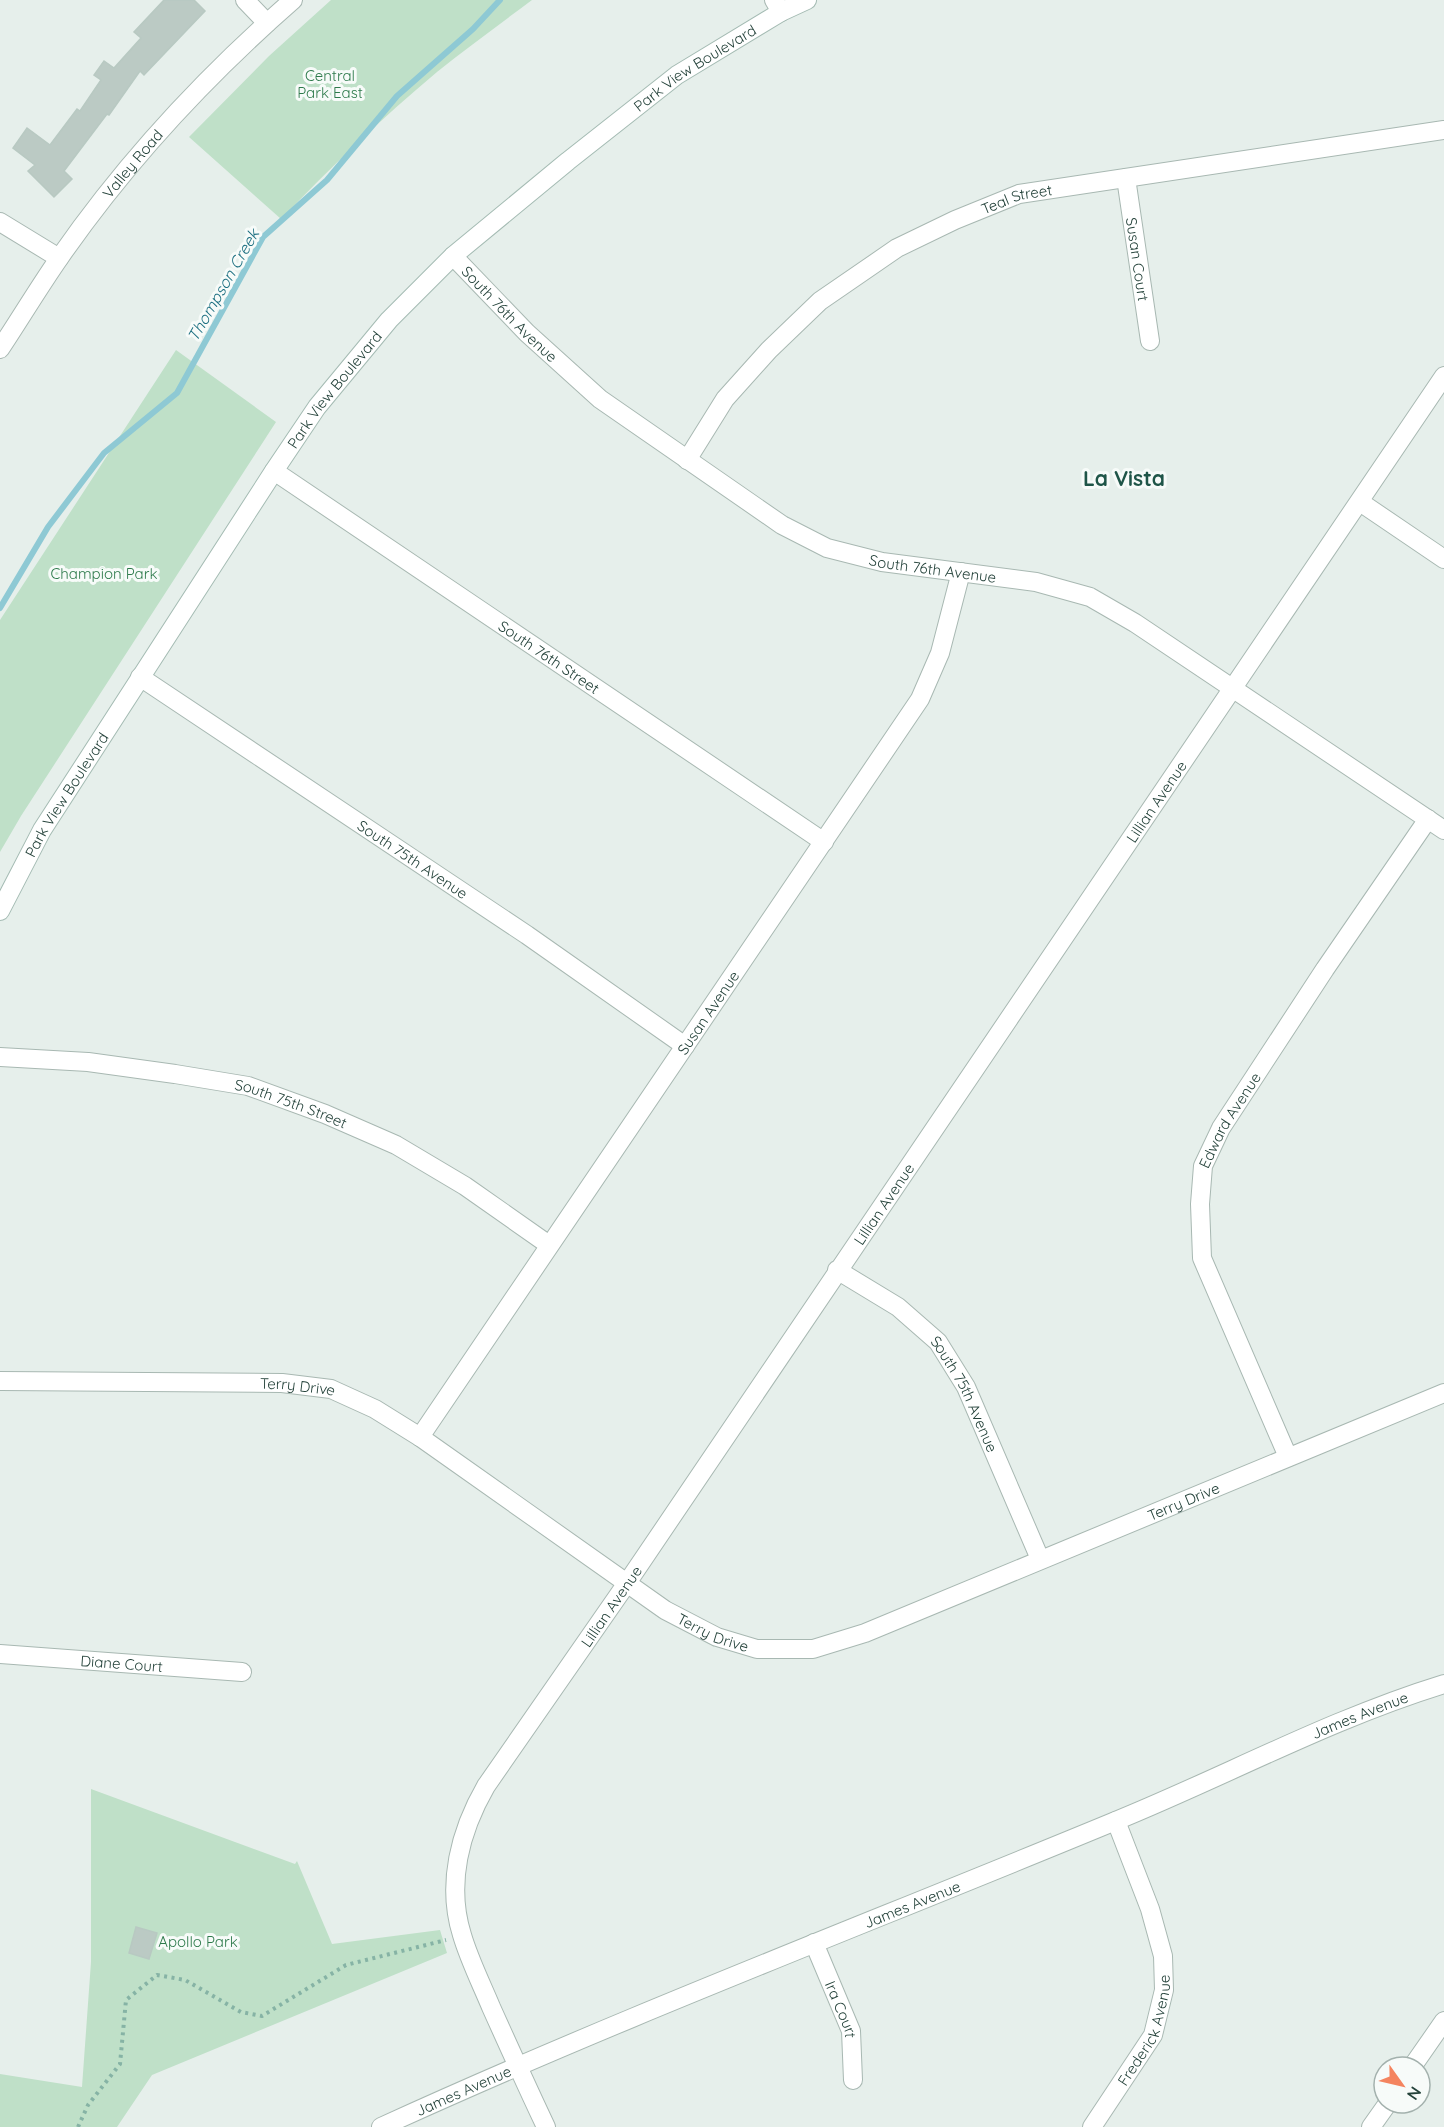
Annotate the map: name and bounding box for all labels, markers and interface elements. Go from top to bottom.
street label: Park View Boulevard [629,20,759,115]
park label: Central Park East [297,66,363,102]
street label: Valley Road [98,125,166,202]
street label: Teal Street [978,180,1053,218]
street label: Susan Court [1122,216,1153,302]
water label: Thompson Creek [183,224,264,345]
street label: South 76th Avenue [458,262,562,366]
street label: Park View Boulevard [283,327,386,452]
district label: La Vista [1083,465,1165,491]
street label: South 76th Avenue [867,550,998,586]
park label: Champion Park [51,564,157,583]
street label: South 76th Street [495,616,603,697]
street label: Park View Boulevard [20,729,112,860]
street label: Lillian Avenue [1122,757,1190,846]
street label: South 75th Avenue [354,815,472,903]
street label: Susan Avenue [673,967,743,1058]
street label: Edward Avenue [1194,1068,1265,1171]
street label: South 75th Street [233,1074,350,1132]
street label: Lillian Avenue [849,1159,918,1248]
street label: South 75th Avenue [927,1331,1002,1455]
street label: Terry Drive [260,1373,339,1400]
street label: Terry Drive [1145,1478,1222,1524]
street label: Lillian Avenue [576,1562,646,1650]
street label: Terry Drive [674,1609,751,1656]
street label: Diane Court [80,1651,164,1676]
street label: James Avenue [1308,1687,1410,1743]
street label: James Avenue [861,1876,963,1932]
park label: Apollo Park [158,1932,238,1951]
street label: Frederick Avenue [1113,1974,1174,2089]
street label: Ira Court [821,1978,861,2038]
north arrow [1372,2055,1432,2115]
street label: James Avenue [412,2061,514,2120]
text: N [1403,2083,1426,2104]

